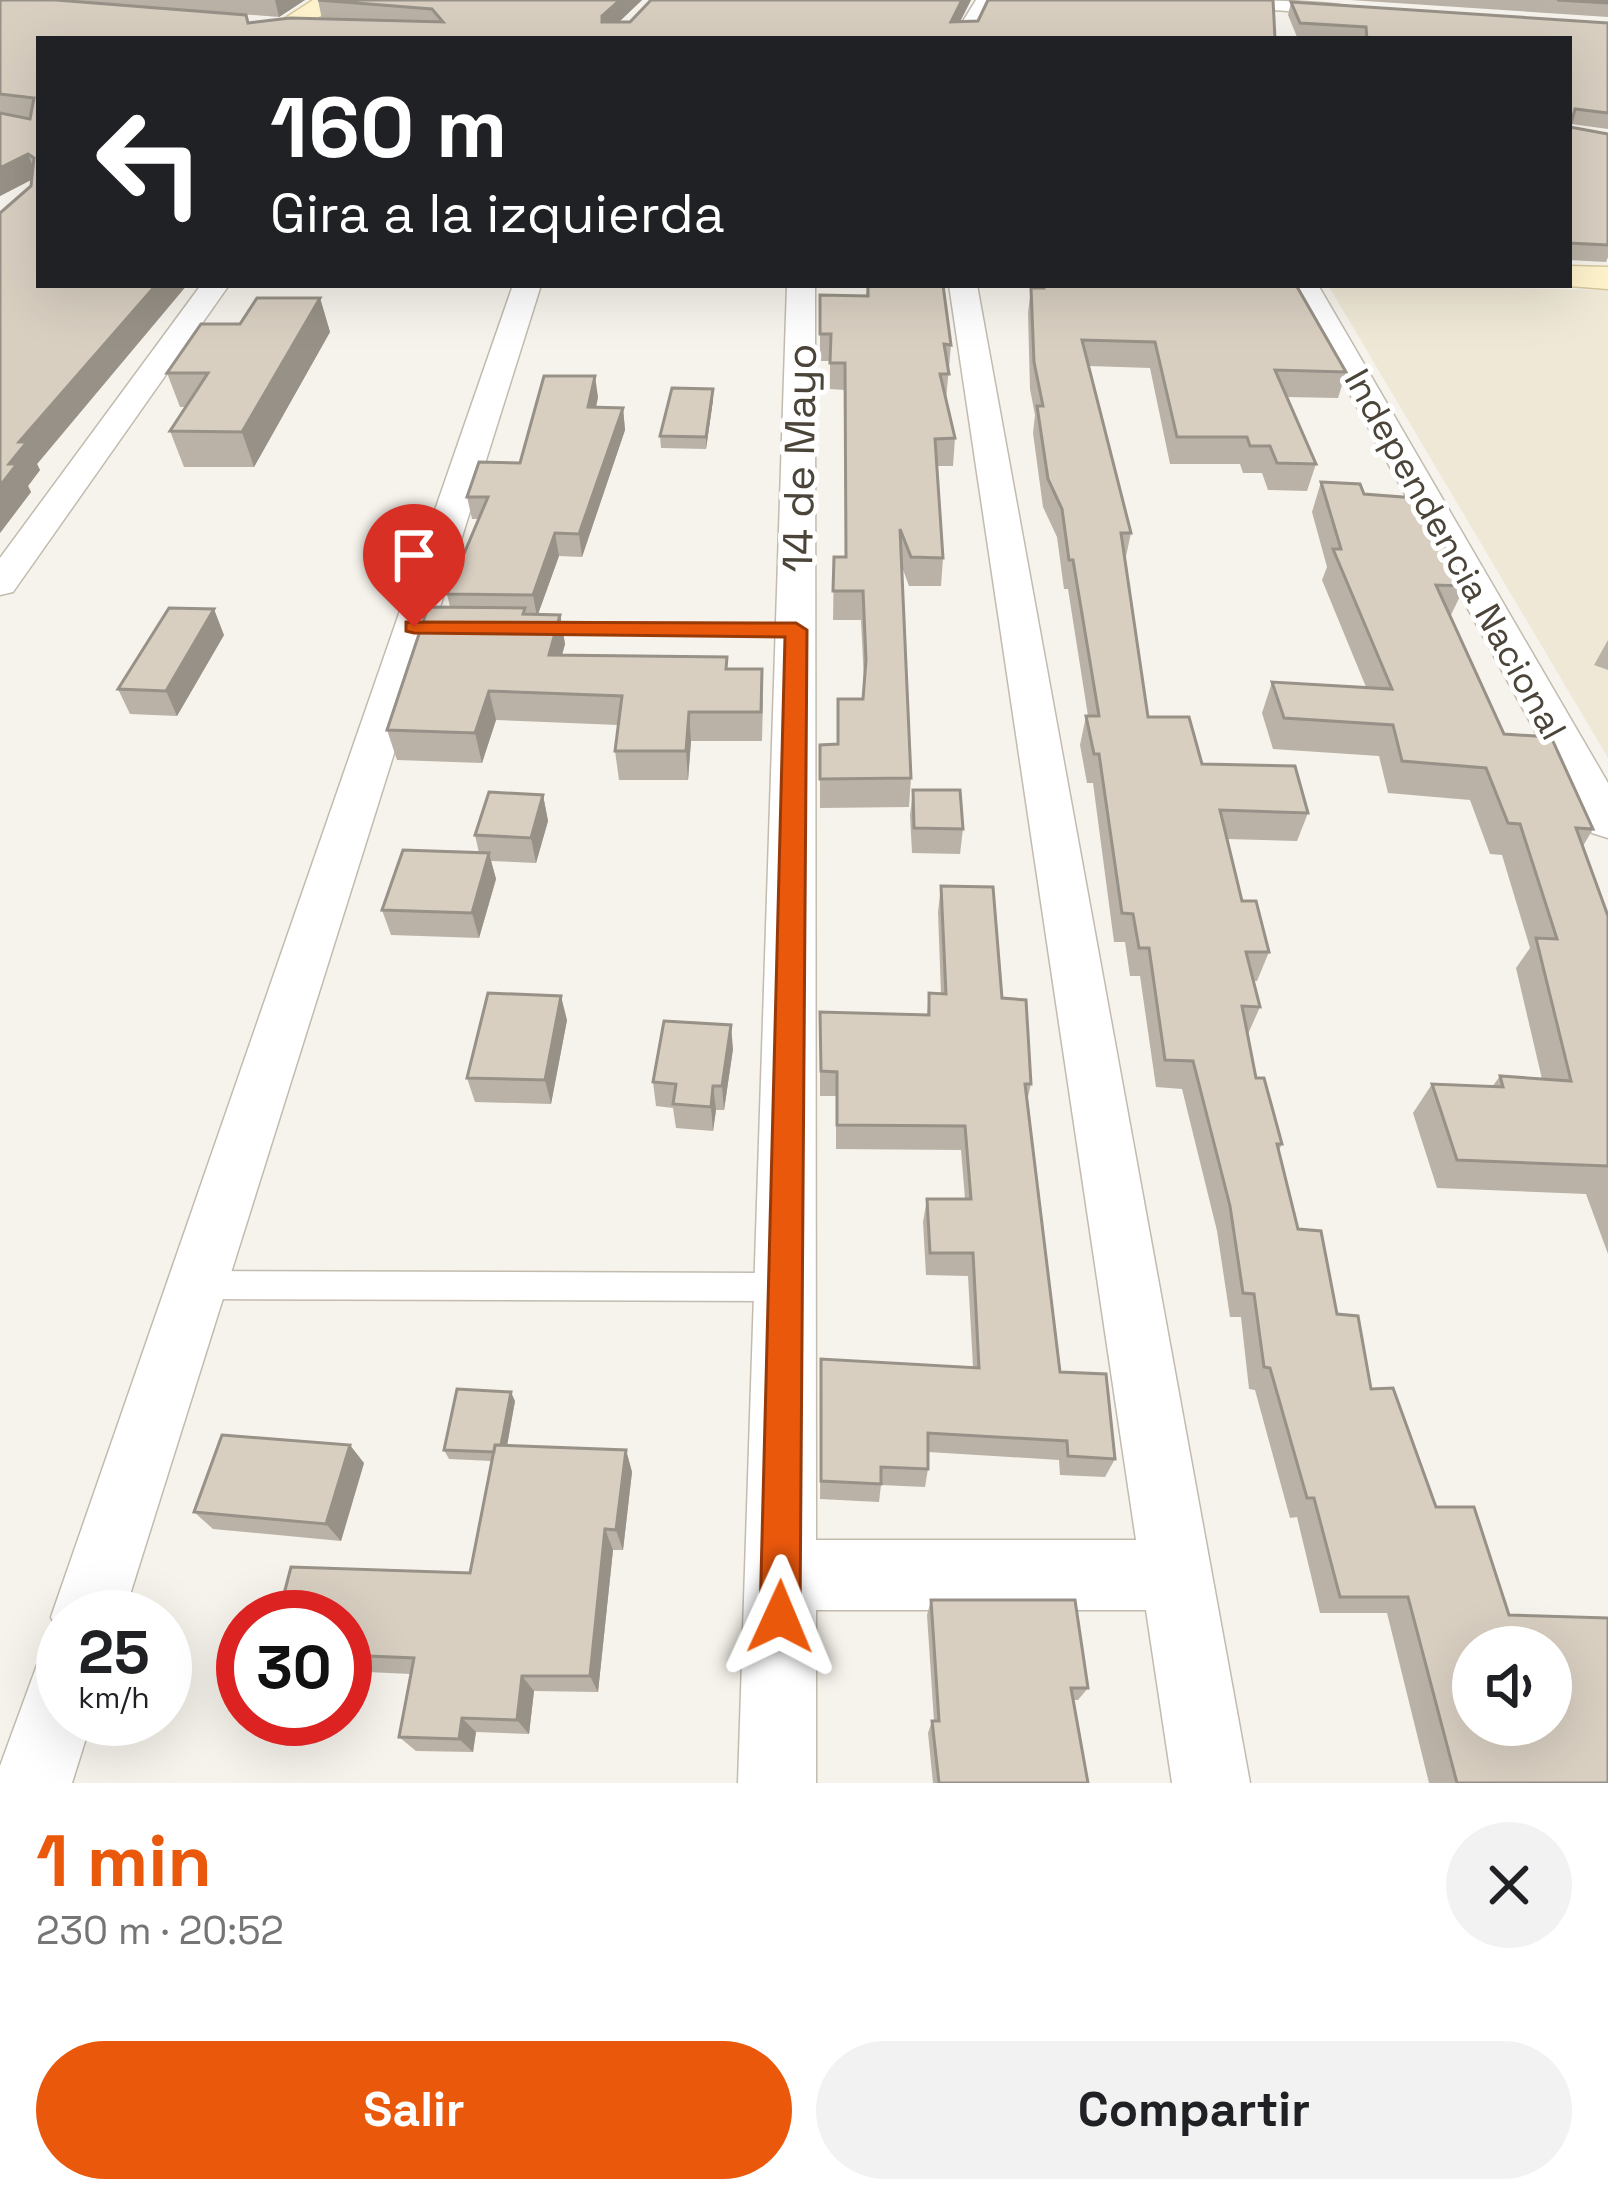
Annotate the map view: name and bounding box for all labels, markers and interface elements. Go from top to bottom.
text: 160 m [270,74,507,182]
icon: left [72,84,228,240]
text: Gira a la izquierda [270,179,725,248]
street label: 14 de Mayo [771,343,828,573]
street label: Independencia Nacional [1334,361,1576,748]
pin [363,504,465,627]
icon: arrive [381,522,447,588]
position arrow [717,1554,843,1680]
speed limit sign: 30 [216,1590,372,1746]
text: 25 [78,1614,150,1691]
map controls [1452,1626,1572,1746]
button: sound [1452,1626,1572,1746]
text: km/h [78,1678,150,1717]
text: 1 min [36,1815,212,1907]
button: close [1446,1822,1572,1948]
text: 230 m · 20:52 [36,1906,284,1955]
button: Salir [36,2041,792,2179]
button: Compartir [816,2041,1572,2179]

